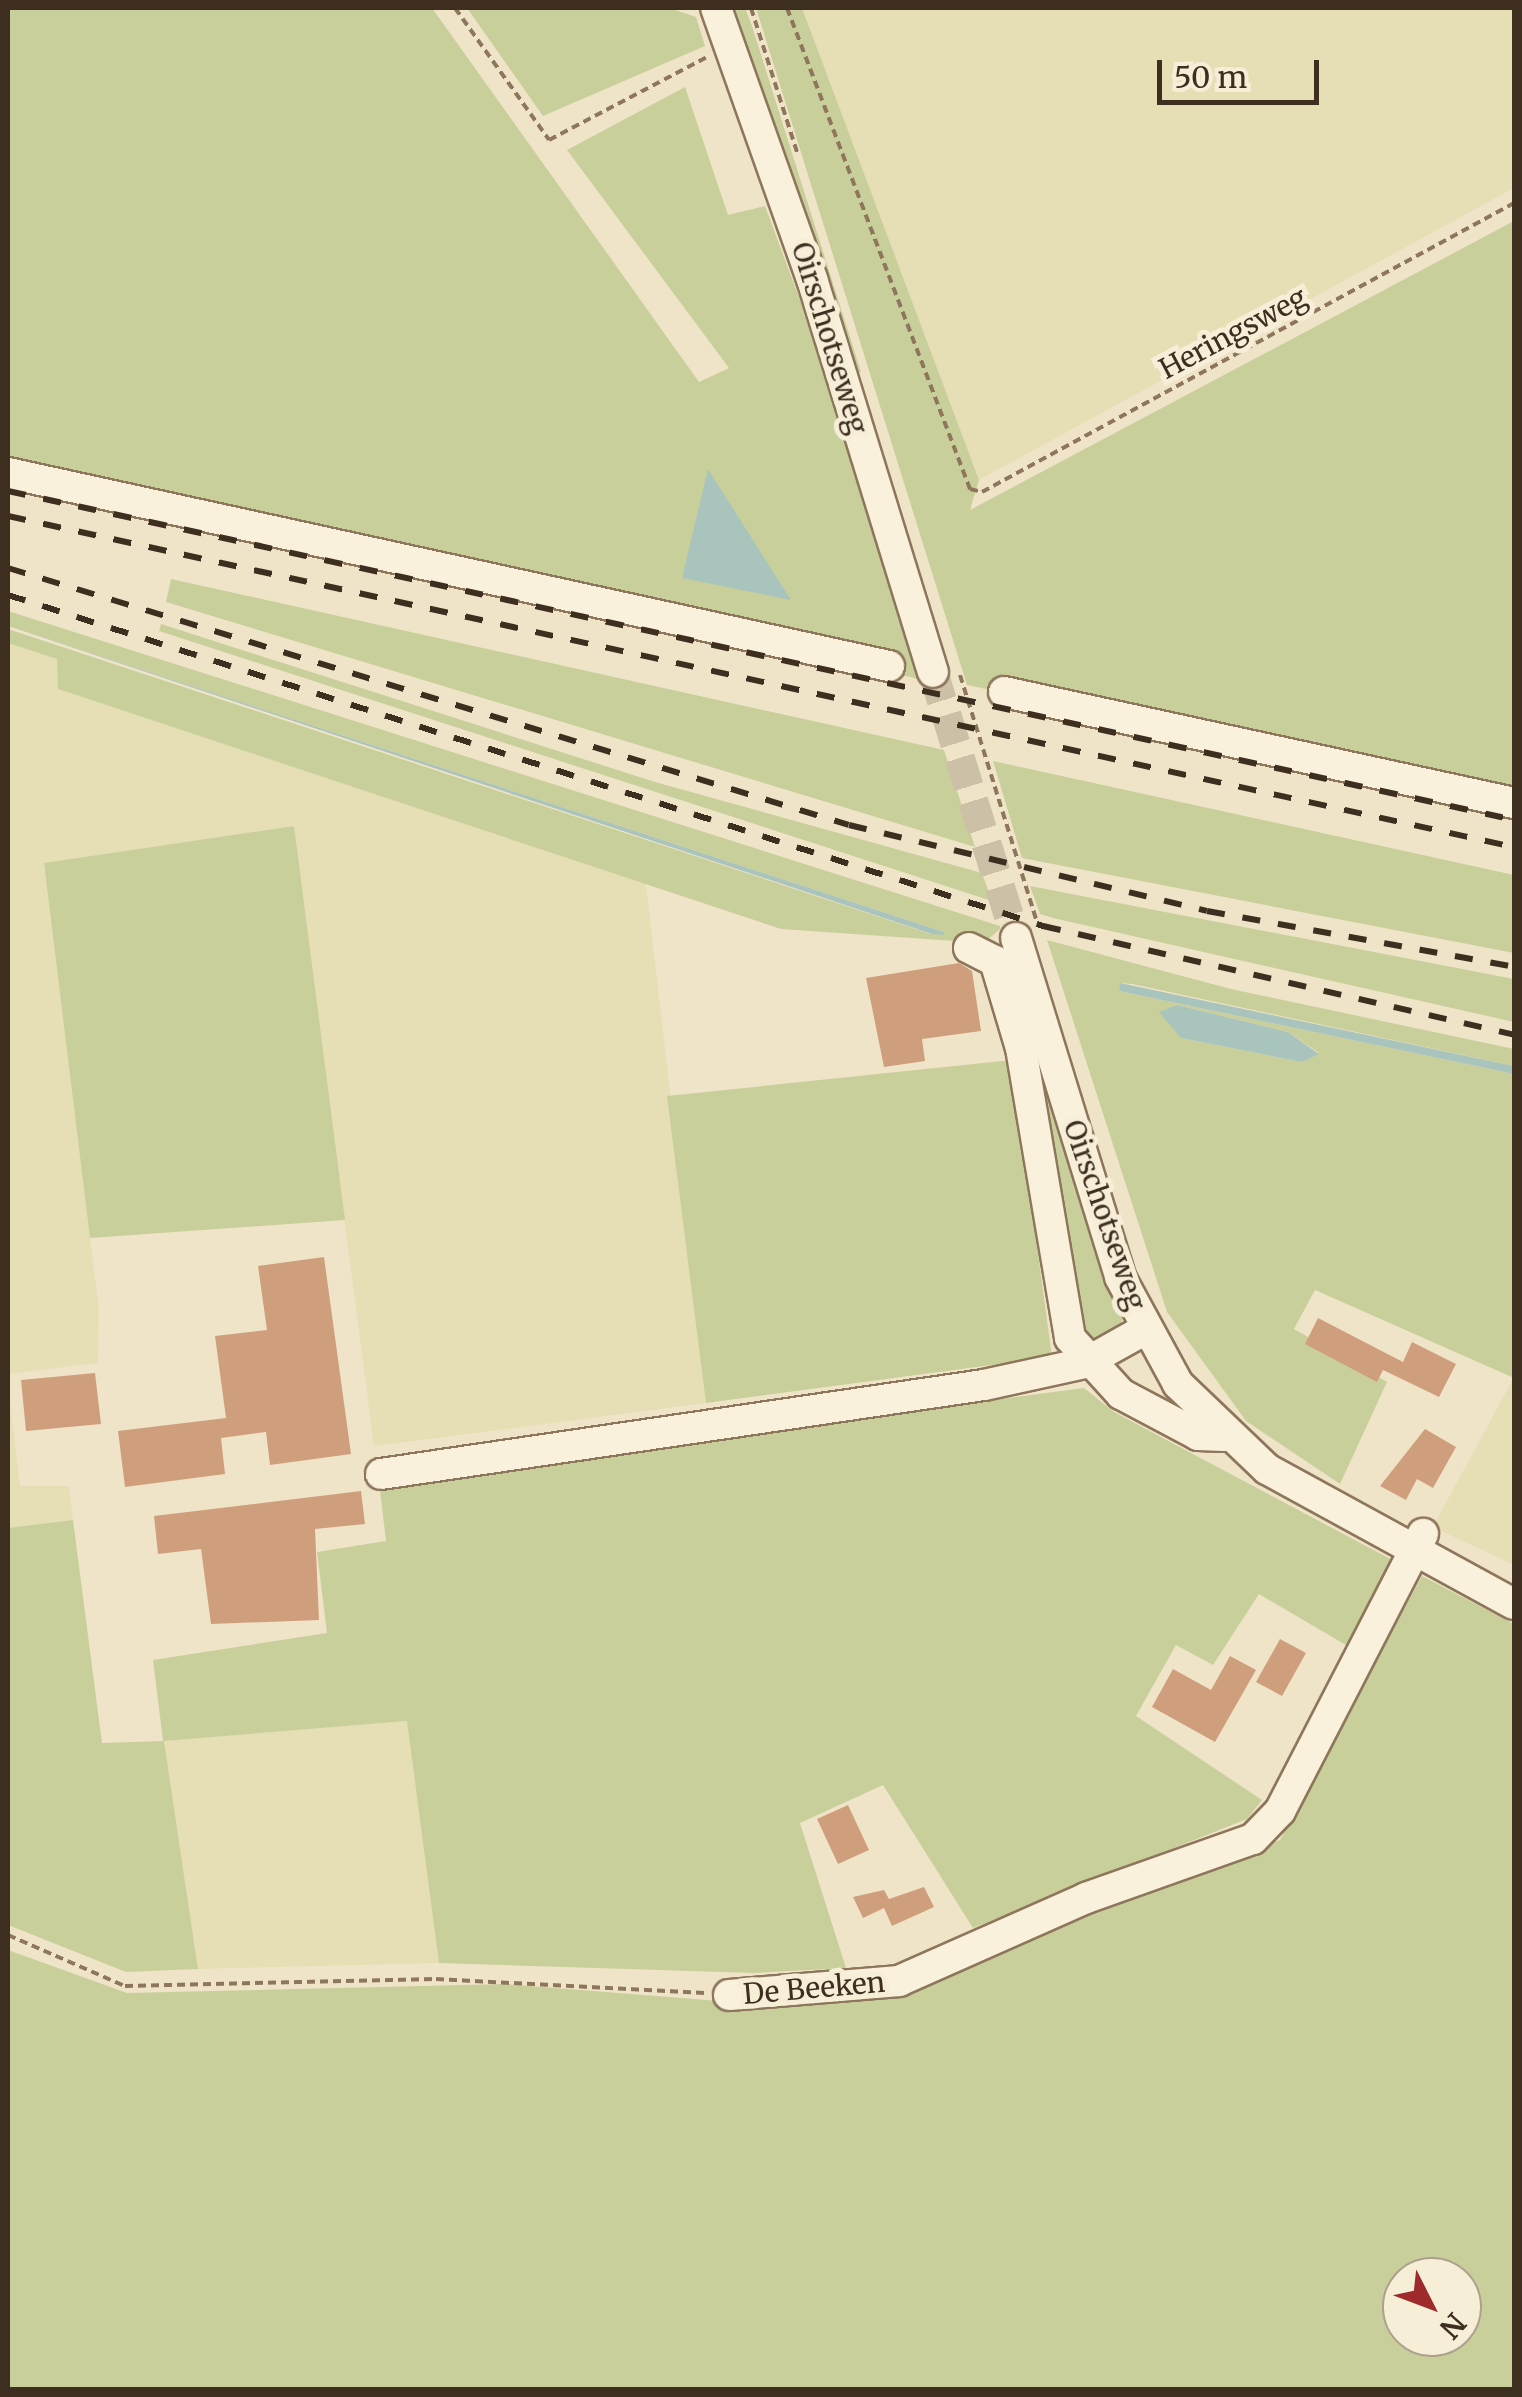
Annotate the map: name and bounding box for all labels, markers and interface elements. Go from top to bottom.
scale bar [1162,40,1324,102]
text: 50 m [1174,58,1247,96]
street label: Oirschotseweg [785,238,875,438]
street label: Heringsweg [1153,280,1313,386]
street label: Oirschotseweg [1057,1116,1153,1314]
street label: De Beeken [742,1965,886,2011]
north arrow [1382,2257,1482,2357]
text: N [1432,2305,1474,2346]

